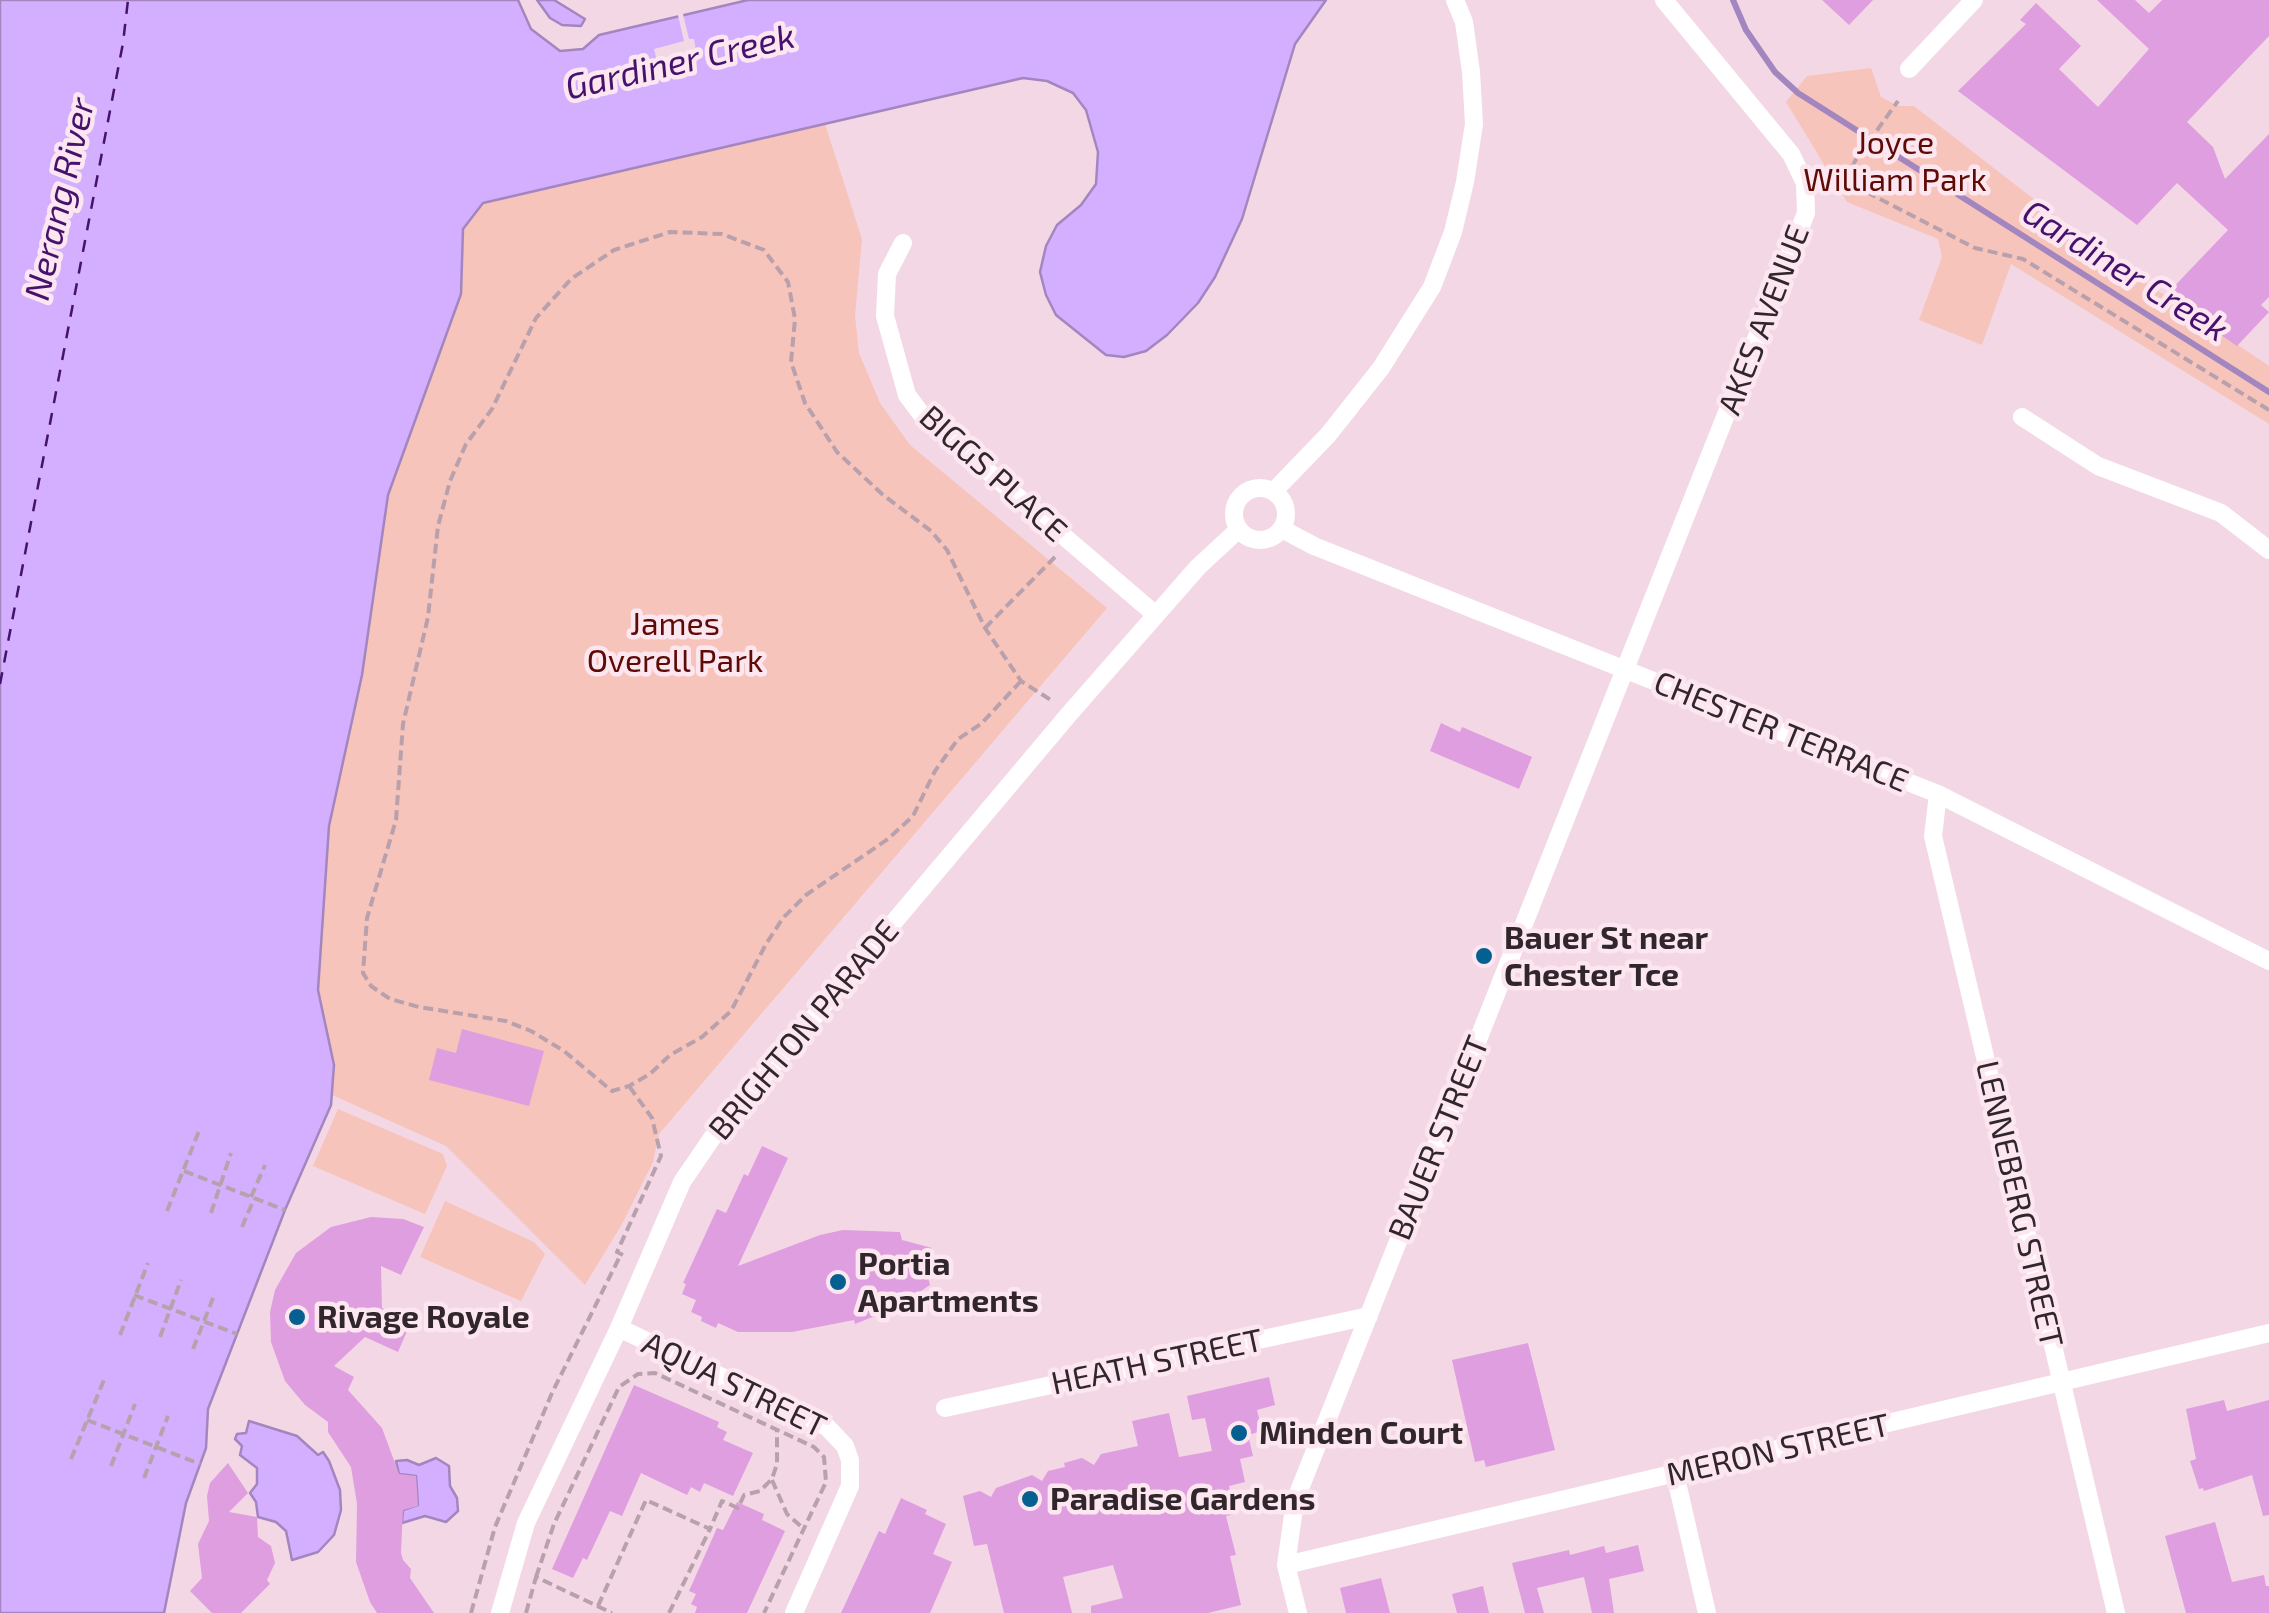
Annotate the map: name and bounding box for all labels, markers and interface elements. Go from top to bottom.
water label: Gardiner Creek [561,15,799,109]
water label: Nerang River [16,94,104,304]
park label: Joyce William Park [1803,124,1987,199]
water label: Gardiner Creek [2015,191,2235,351]
street label: AKES AVENUE [1710,220,1818,420]
street label: BIGGS PLACE [911,398,1075,550]
park label: James Overell Park [587,605,763,680]
street label: CHESTER TERRACE [1648,663,1914,801]
street label: BRIGHTON PARADE [701,912,907,1148]
place label: Bauer St near Chester Tce [1504,919,1708,994]
marker: Bauer St near Chester Tce [1473,945,1495,967]
street label: BAUER STREET [1381,1030,1497,1246]
street label: LENNEBERG STREET [1967,1057,2071,1351]
place label: Portia Apartments [858,1245,1039,1320]
marker: Portia Apartments [827,1271,849,1293]
place label: Rivage Royale [317,1298,530,1336]
marker: Rivage Royale [286,1306,308,1328]
street label: HEATH STREET [1048,1321,1266,1403]
street label: AQUA STREET [636,1324,832,1446]
street label: MERON STREET [1663,1406,1893,1494]
place label: Minden Court [1259,1414,1463,1452]
marker: Minden Court [1228,1422,1250,1444]
place label: Paradise Gardens [1050,1480,1315,1518]
marker: Paradise Gardens [1019,1488,1041,1510]

